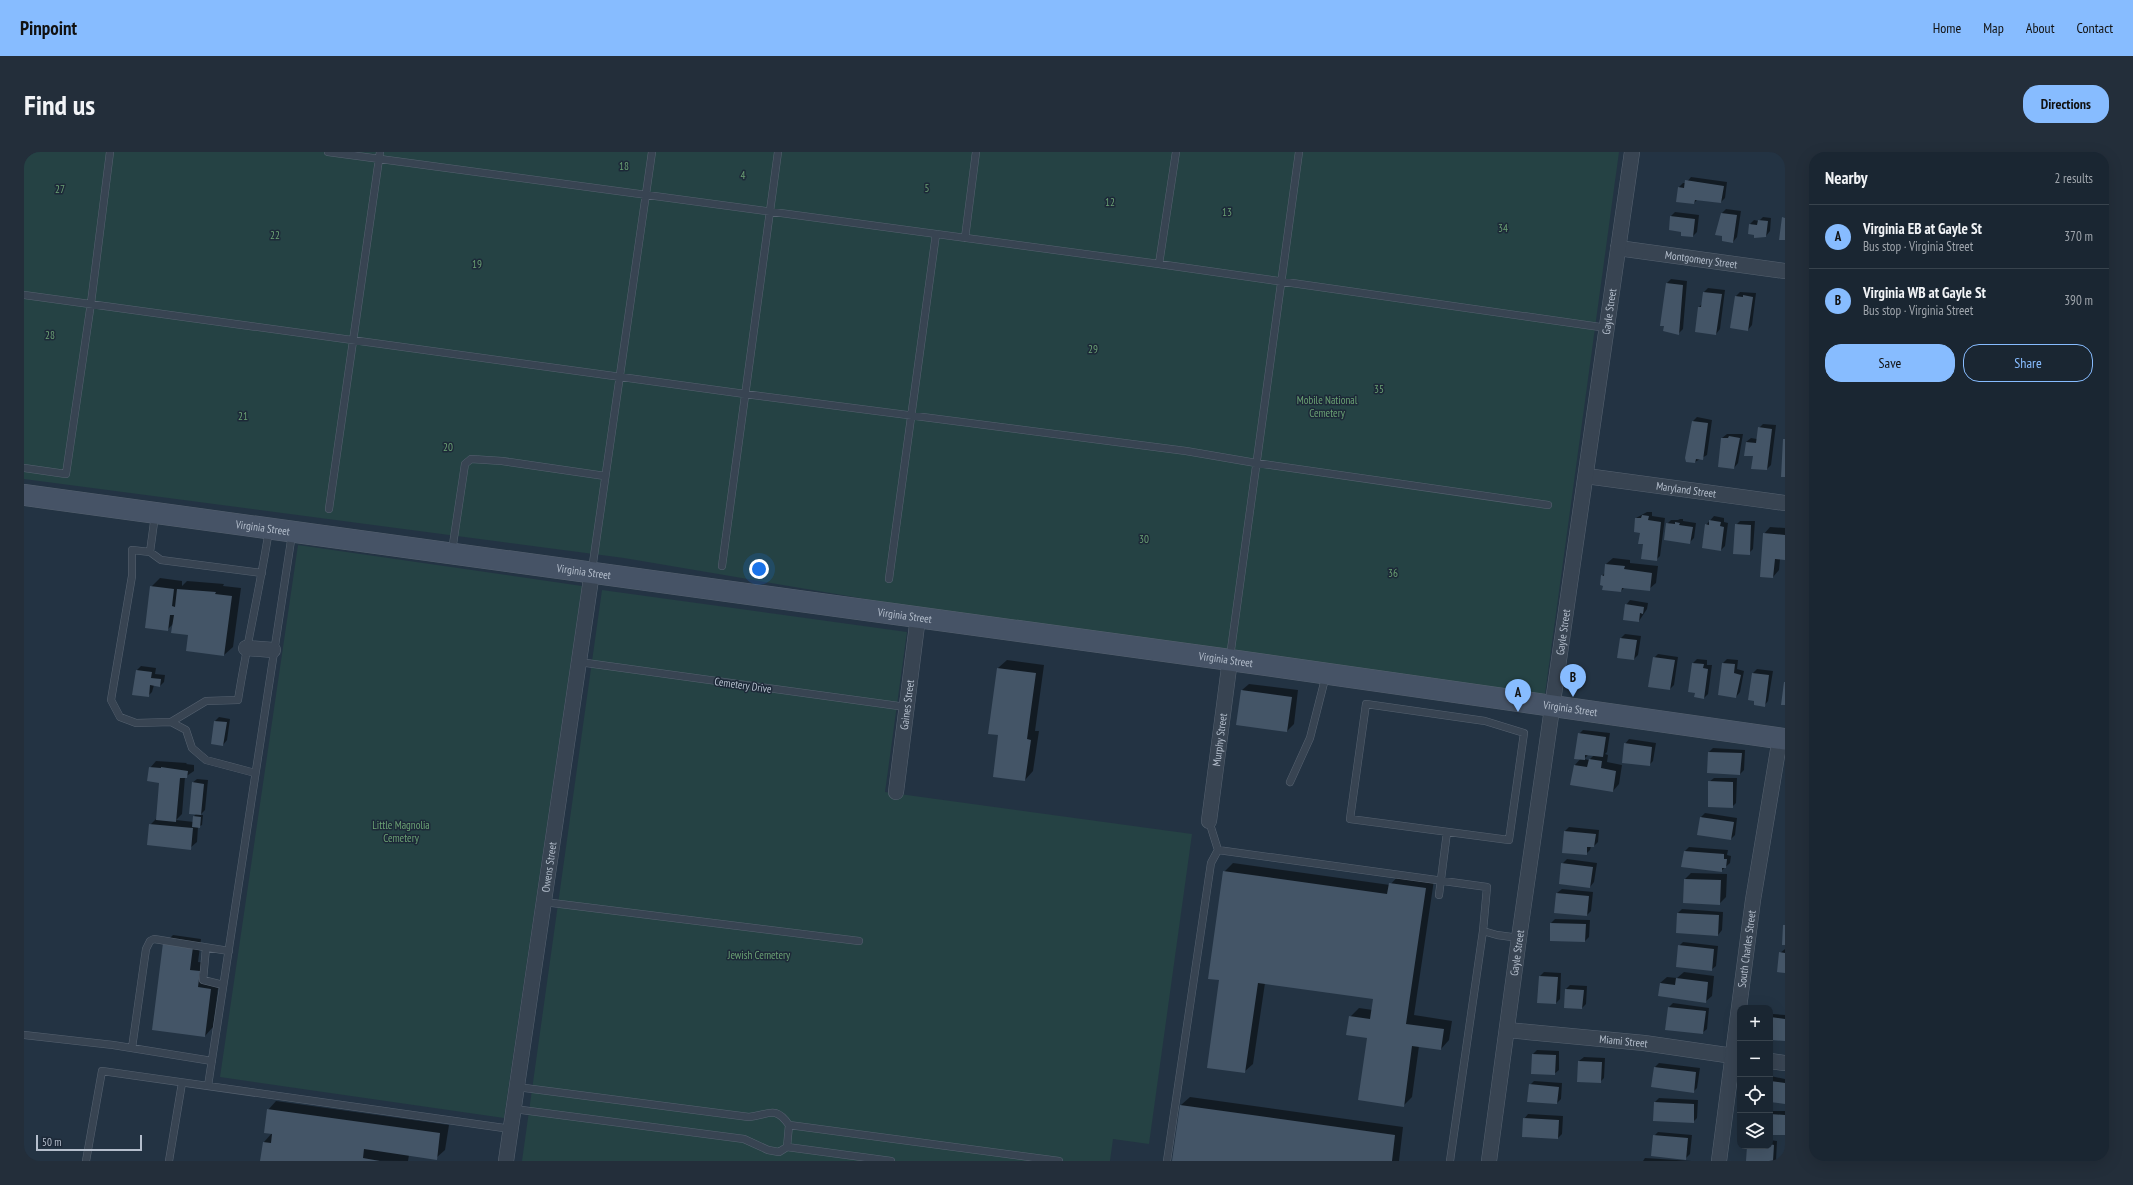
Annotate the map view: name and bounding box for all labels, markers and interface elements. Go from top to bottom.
text: Pinpoint [20,16,77,40]
text: Home [1933,19,1961,37]
text: Map [1983,19,2004,37]
text: About [2026,19,2055,37]
text: Contact [2077,19,2113,37]
button: Directions [2023,85,2109,123]
text: Find us [24,86,95,123]
park label: 18 [619,159,629,173]
text: Nearby [1825,167,1868,189]
park label: 4 [741,168,746,182]
text: 2 results [2054,170,2093,187]
park label: 5 [925,181,930,195]
park label: 27 [55,182,65,196]
park label: 12 [1105,195,1115,209]
park label: 13 [1222,205,1232,219]
text: Virginia EB at Gayle St [1863,219,1982,238]
park label: 34 [1498,221,1508,235]
park label: 22 [270,228,280,242]
text: A [1835,228,1841,245]
text: 370 m [2064,228,2093,245]
text: Bus stop · Virginia Street [1863,238,1973,255]
street label: Montgomery Street [1664,248,1738,271]
park label: 19 [472,257,482,271]
text: Virginia WB at Gayle St [1863,283,1986,302]
street label: Gayle Street [1599,288,1619,335]
text: B [1835,292,1841,309]
text: 390 m [2064,292,2093,309]
text: Bus stop · Virginia Street [1863,302,1973,319]
park label: 28 [45,328,55,342]
park label: 29 [1088,342,1098,356]
button: Save [1825,344,1955,382]
button: Share [1963,344,2093,382]
park label: 35 [1374,382,1384,396]
park label: Mobile National Cemetery [1297,393,1358,420]
park label: 21 [238,409,248,423]
park label: 20 [443,440,453,454]
street label: Maryland Street [1655,479,1717,501]
street label: Virginia Street [234,517,291,538]
park label: 30 [1139,532,1149,546]
your location [749,559,769,579]
street label: Virginia Street [555,561,612,582]
park label: 36 [1388,566,1398,580]
street label: Virginia Street [876,605,933,626]
street label: Gayle Street [1553,608,1573,656]
street label: Virginia Street [1197,649,1254,670]
pin: B [1560,664,1586,697]
street label: Cemetery Drive [714,674,773,696]
street label: Gaines Street [897,679,917,731]
pin: A [1505,679,1531,712]
street label: Virginia Street [1541,698,1598,719]
street label: Murphy Street [1209,712,1230,767]
park label: Little Magnolia Cemetery [372,818,430,845]
street label: Owens Street [538,841,560,893]
street label: South Charles Street [1735,909,1759,988]
street label: Gayle Street [1507,929,1527,977]
park label: Jewish Cemetery [727,948,791,962]
map controls [1737,1005,1773,1149]
button: + [1737,1005,1773,1041]
street label: Miami Street [1599,1032,1649,1050]
button: − [1737,1041,1773,1077]
button: locate [1737,1077,1773,1113]
button: layers [1737,1113,1773,1149]
scale bar [36,1133,142,1152]
text: 50 m [42,1135,61,1149]

